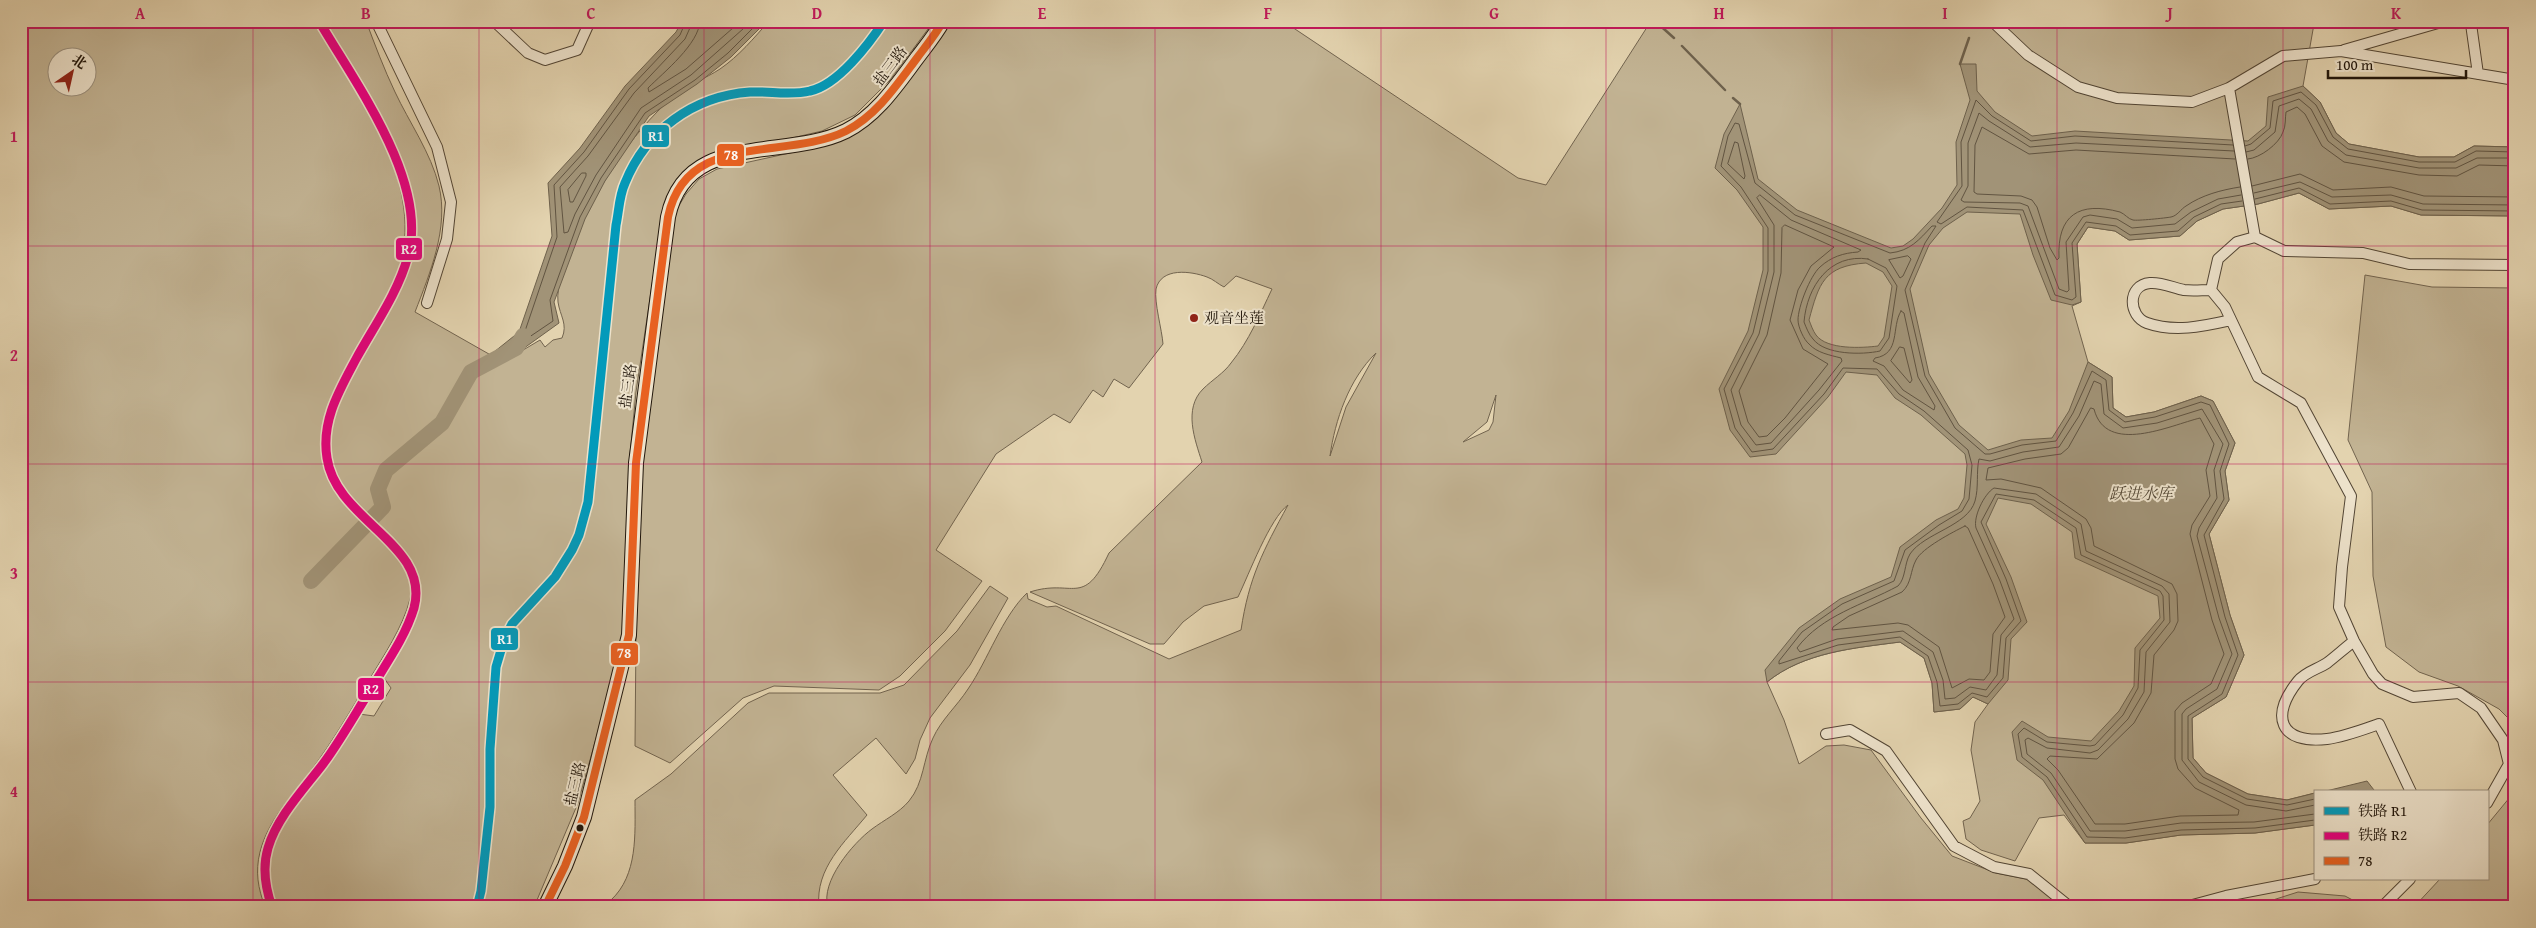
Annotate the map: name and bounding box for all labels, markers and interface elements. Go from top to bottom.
text: A [135,1,146,25]
text: B [361,1,371,25]
text: C [586,1,596,25]
text: D [812,1,822,25]
text: E [1038,1,1047,25]
text: F [1264,1,1272,25]
text: G [1489,1,1499,25]
text: H [1713,1,1725,25]
text: I [1942,1,1948,25]
text: J [2164,1,2173,25]
text: K [2391,1,2402,25]
street label: 盐三路 [868,41,912,90]
north arrow [48,48,98,98]
scale bar [2328,48,2466,80]
text: 北 [68,49,91,73]
text: 100 m [2336,54,2374,75]
text: 1 [10,124,18,148]
line badge: R1 [641,124,670,148]
text: R1 [648,126,664,146]
line badge: 78 [716,143,745,167]
text: 78 [724,145,738,165]
line badge: R2 [395,237,423,261]
text: R2 [401,239,417,259]
place label: 观音坐莲 [1204,307,1264,328]
marker: 观音坐莲 [1188,312,1200,324]
text: 2 [10,343,18,367]
street label: 盐三路 [614,362,641,410]
water label: 跃进水库 [2109,481,2176,505]
text: 3 [10,561,18,585]
line badge: R1 [490,627,519,651]
text: R1 [497,629,513,649]
line badge: 78 [610,642,639,666]
text: 78 [617,643,631,663]
line badge: R2 [357,677,385,701]
text: R2 [363,679,379,699]
street label: 盐三路 [559,759,590,808]
text: 4 [10,779,18,803]
legend [2314,790,2488,880]
text: 铁路 R1 [2358,800,2407,821]
unlabelled marker [575,823,585,833]
text: 铁路 R2 [2358,824,2407,845]
text: 78 [2358,850,2372,871]

